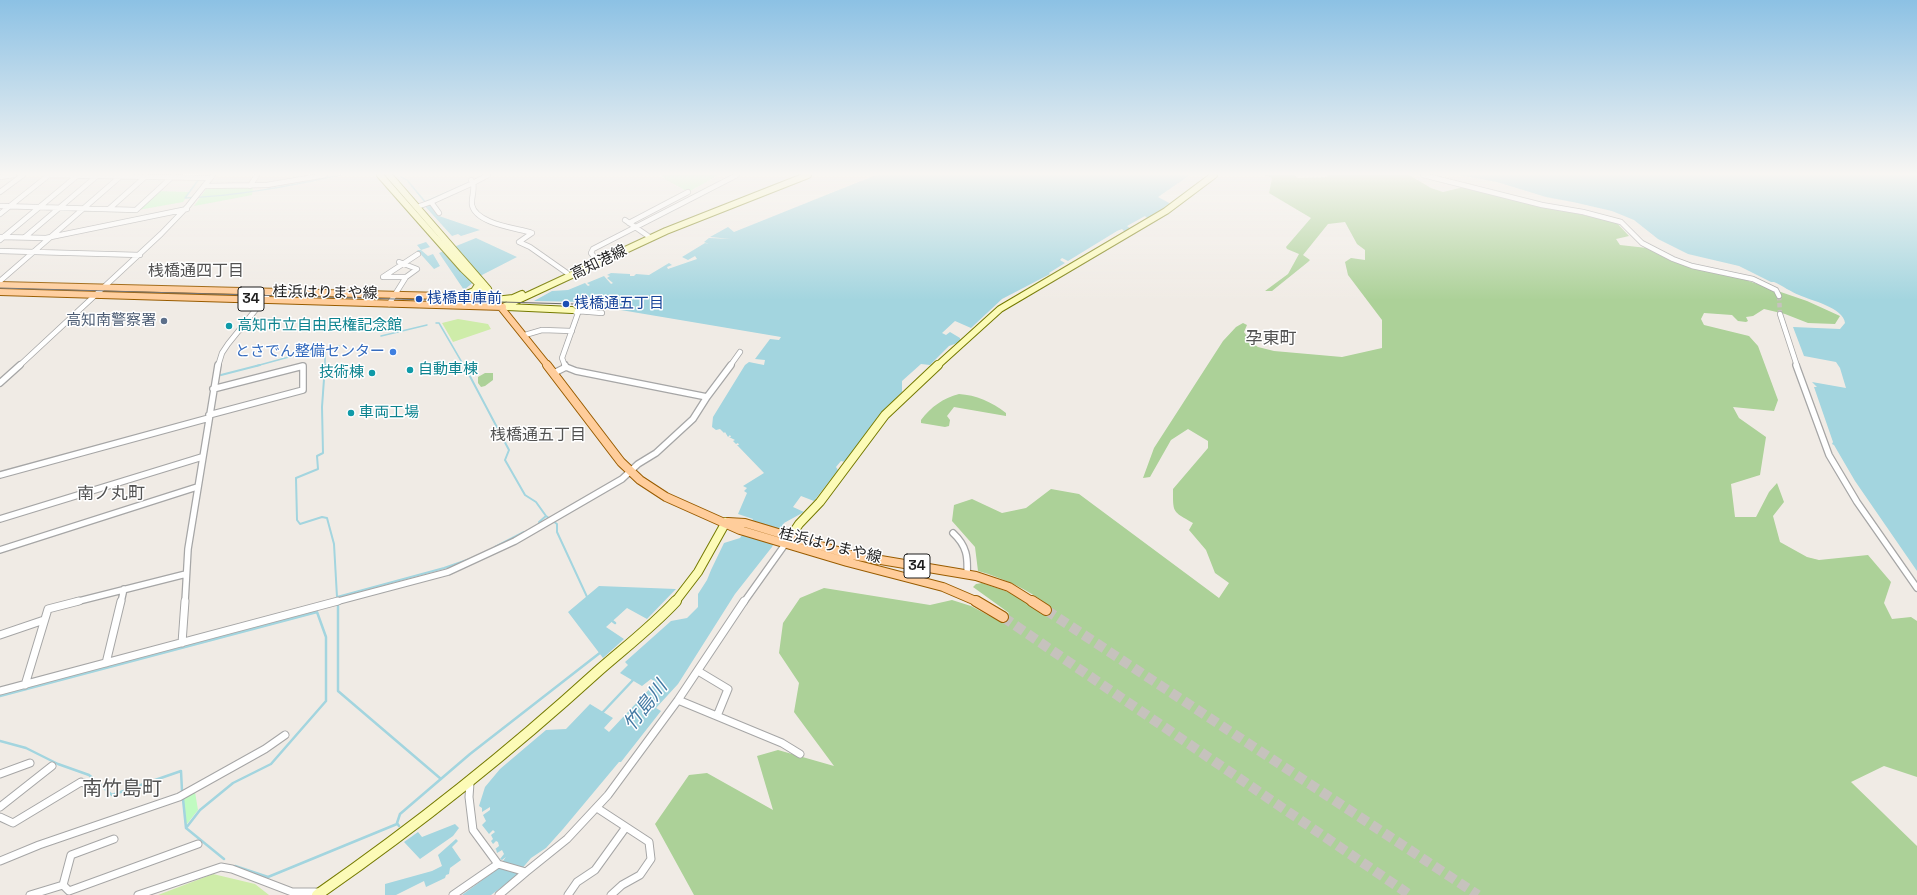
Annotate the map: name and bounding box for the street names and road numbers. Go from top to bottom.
street label: 高知港線 [568,242,630,284]
street label: 桂浜はりまや線 [272,283,378,303]
road number: 34 [238,287,264,311]
street label: 桂浜はりまや線 [777,525,883,567]
road number: 34 [904,554,930,578]

